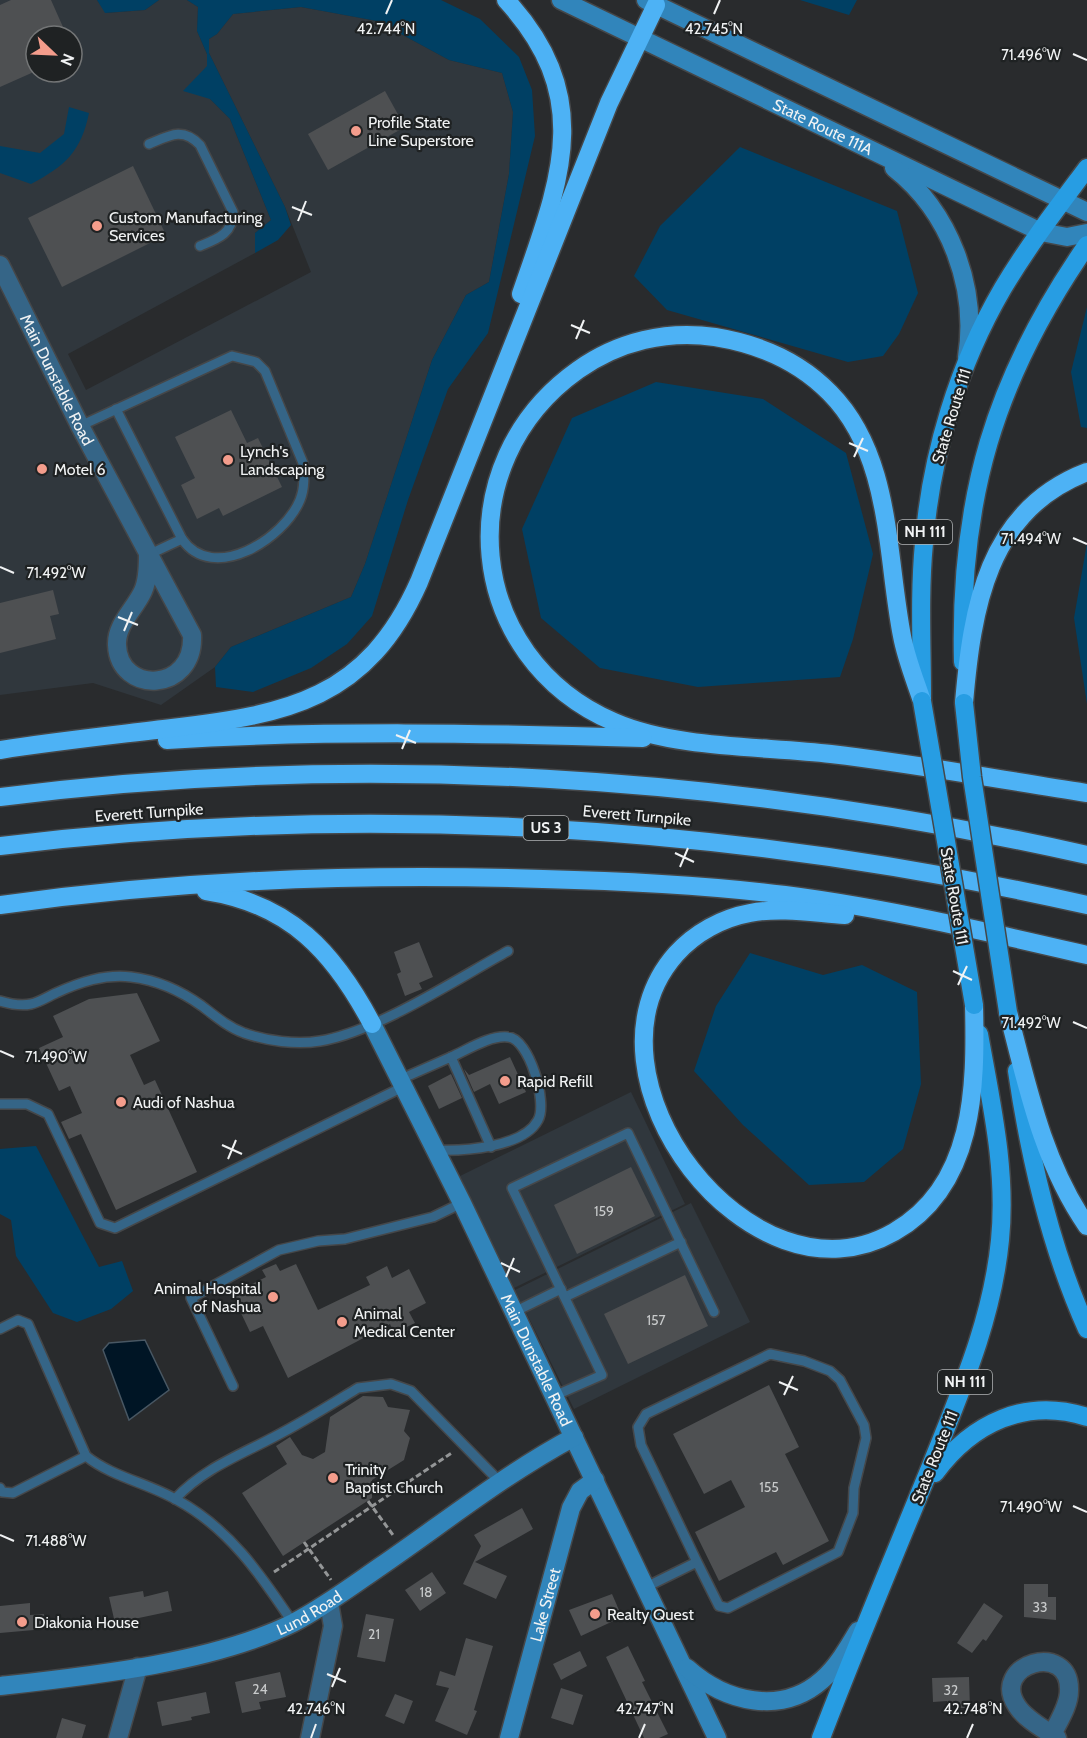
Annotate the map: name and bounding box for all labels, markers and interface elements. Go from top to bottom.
text: 42.744°N [357,20,415,38]
text: 42.745°N [685,20,743,38]
north arrow [24,24,84,84]
text: 71.496°W [1001,46,1062,64]
text: N [56,51,78,69]
street label: State Route 111A [770,95,876,159]
place label: Profile State Line Superstore [368,113,474,150]
marker: Profile State Line Superstore [349,124,363,138]
place label: Custom Manufacturing Services [109,208,264,245]
marker: Custom Manufacturing Services [90,219,104,233]
street label: Main Dunstable Road [16,311,98,449]
street label: State Route 111 [928,366,975,466]
place label: Lynch's Landscaping [240,442,325,479]
marker: Lynch's Landscaping [221,453,235,467]
place label: Motel 6 [54,460,105,479]
marker: Motel 6 [35,462,49,476]
road number: NH 111 [898,520,952,544]
text: 71.494°W [1001,530,1062,548]
text: 71.492°W [26,564,86,582]
street label: Everett Turnpike [94,799,204,826]
street label: Everett Turnpike [582,801,692,830]
road number: US 3 [524,816,568,840]
street label: State Route 111 [937,846,972,946]
text: 71.492°W [1001,1014,1061,1032]
text: 71.490°W [25,1048,88,1066]
place label: Rapid Refill [517,1072,593,1091]
marker: Rapid Refill [498,1074,512,1088]
place label: Audi of Nashua [133,1093,235,1112]
marker: Audi of Nashua [114,1095,128,1109]
house number: 159 [594,1202,614,1220]
place label: Animal Hospital of Nashua [154,1279,261,1316]
marker: Animal Hospital of Nashua [266,1290,280,1304]
street label: Main Dunstable Road [497,1291,576,1429]
place label: Animal Medical Center [354,1304,456,1341]
house number: 157 [646,1311,666,1329]
marker: Animal Medical Center [335,1315,349,1329]
road number: NH 111 [938,1370,992,1394]
street label: State Route 111 [907,1408,962,1506]
place label: Trinity Baptist Church [345,1460,443,1497]
marker: Trinity Baptist Church [326,1471,340,1485]
house number: 155 [759,1478,779,1496]
text: 71.490°W [1000,1498,1063,1516]
text: 71.488°W [26,1532,87,1550]
street label: Lake Street [526,1565,565,1644]
house number: 18 [419,1583,433,1601]
street label: Lund Road [274,1587,346,1639]
house number: 33 [1032,1598,1048,1616]
place label: Realty Quest [607,1605,694,1624]
marker: Realty Quest [588,1607,602,1621]
place label: Diakonia House [34,1613,139,1632]
marker: Diakonia House [15,1615,29,1629]
house number: 21 [368,1625,380,1643]
house number: 24 [252,1680,268,1698]
house number: 32 [944,1681,958,1699]
text: 42.746°N [287,1700,345,1718]
text: 42.747°N [616,1700,674,1718]
text: 42.748°N [943,1700,1003,1718]

